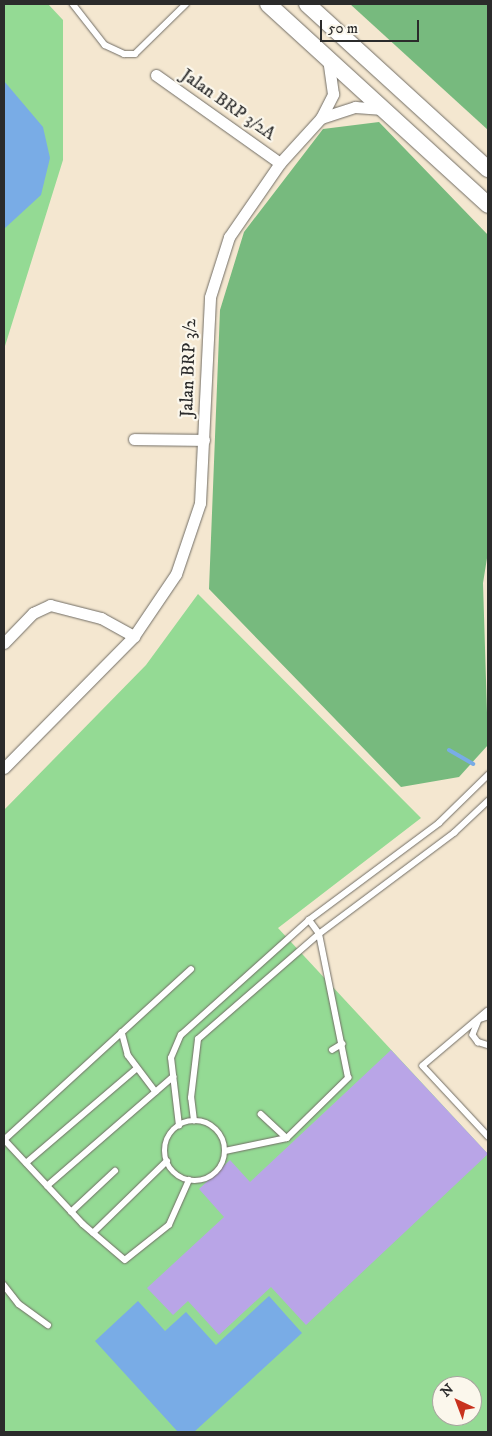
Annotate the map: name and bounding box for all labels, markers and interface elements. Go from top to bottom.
scale bar [322,10,421,42]
text: 50 m [328,19,358,38]
street label: Jalan BRP 3/2A [177,65,279,145]
street label: Jalan BRP 3/2 [176,318,202,418]
north arrow [432,1376,482,1426]
text: N [437,1380,458,1401]

